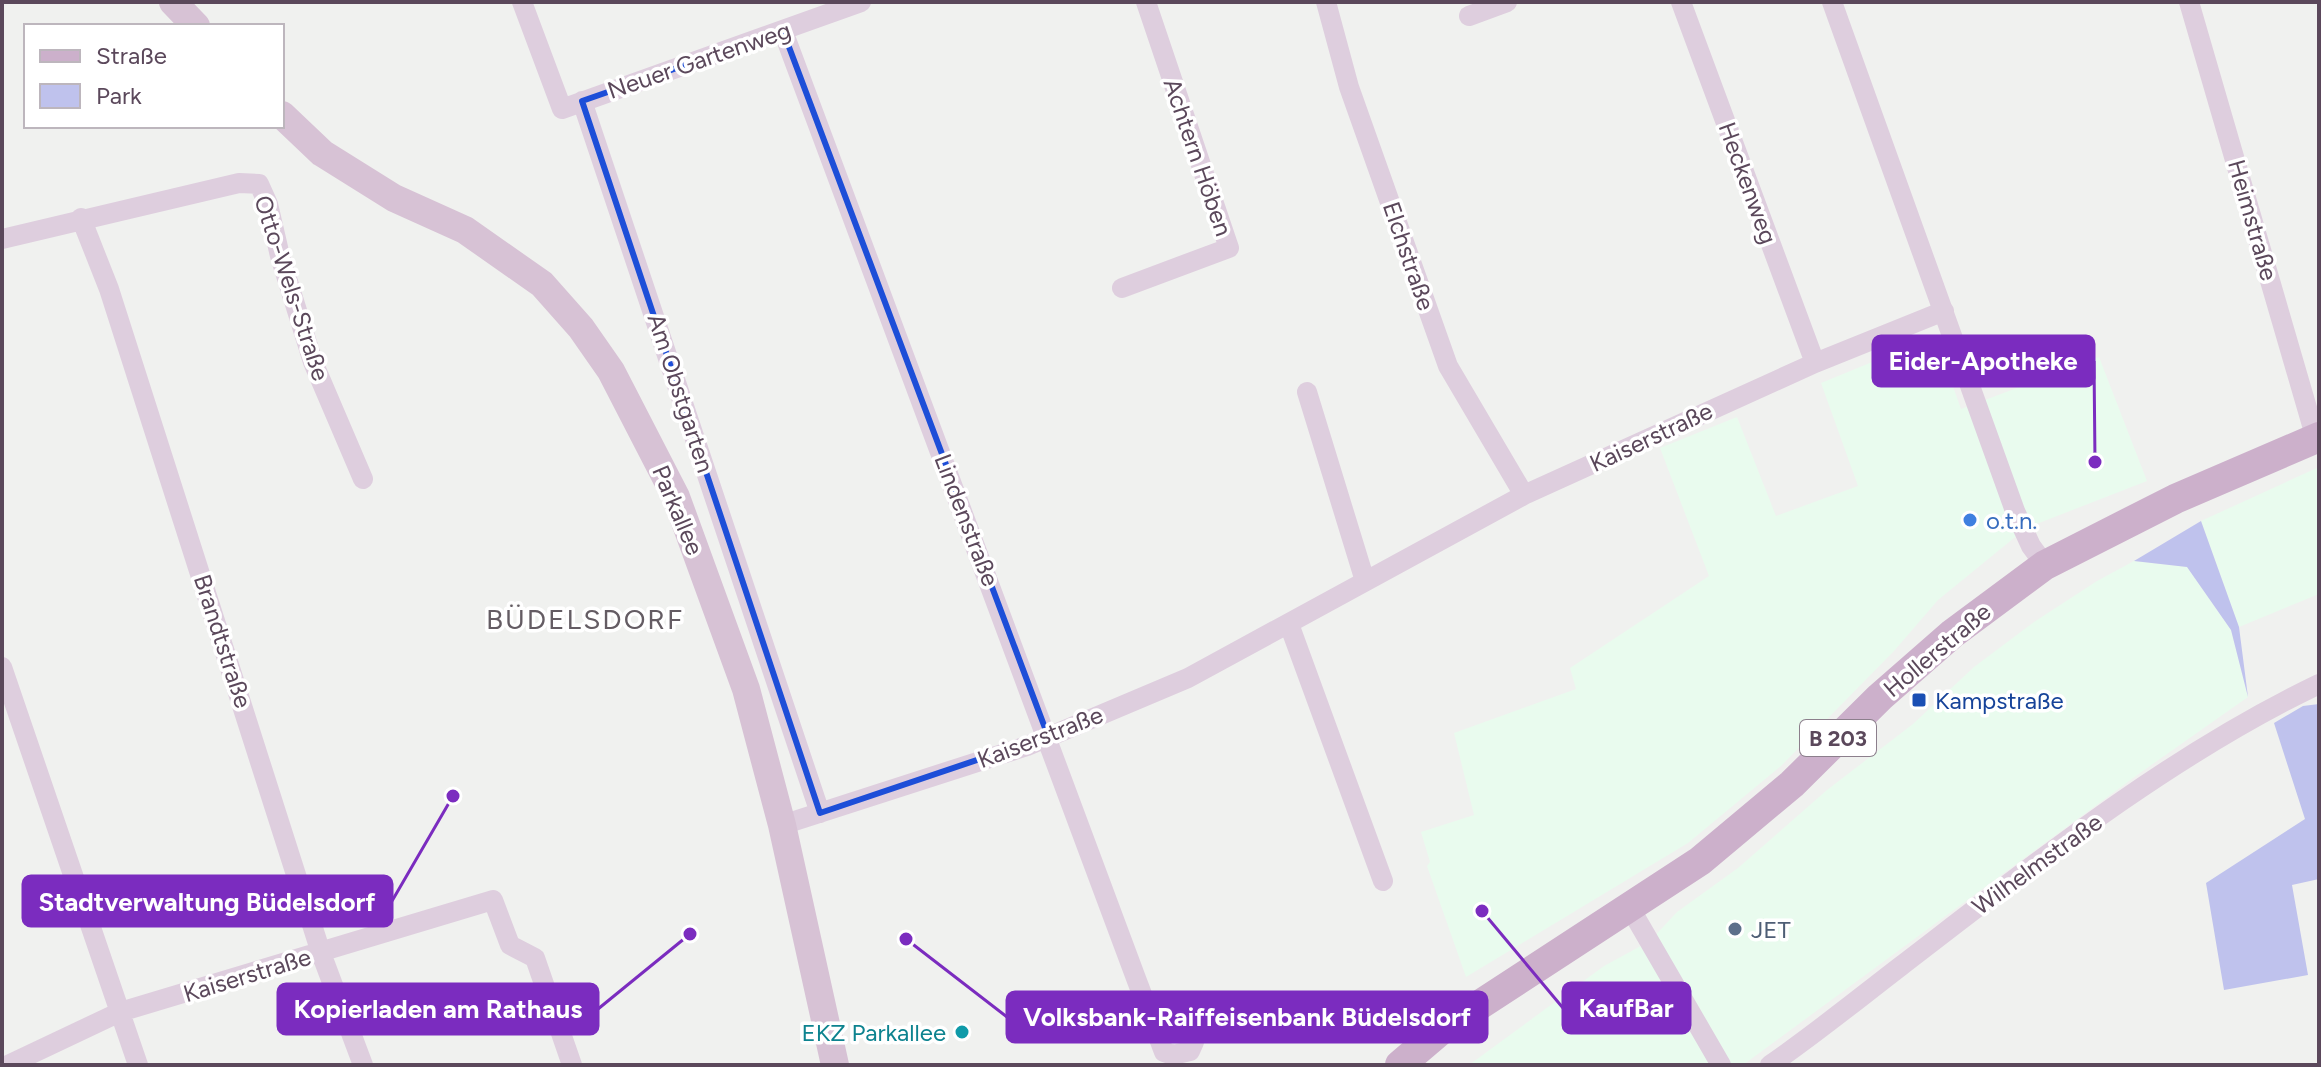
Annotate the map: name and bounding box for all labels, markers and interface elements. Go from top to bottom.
street label: Neuer Gartenweg [604,15,794,105]
legend [24,24,284,128]
text: Straße [96,41,167,70]
street label: Achtern Höben [1158,75,1238,239]
text: Park [96,81,142,110]
street label: Heckenweg [1713,118,1783,248]
street label: Heimstraße [2222,156,2284,284]
street label: Otto-Wels-Straße [248,192,336,384]
street label: Elchstraße [1377,198,1441,314]
street label: Am Obstgarten [642,310,720,476]
callout: Eider-Apotheke [1873,336,2094,386]
text: Eider-Apotheke [1888,345,2078,377]
street label: Kaiserstraße [1585,396,1717,478]
street label: Lindenstraße [929,450,1005,590]
street label: Parkallee [646,461,710,559]
place label: o.t.n. [1986,506,2037,535]
marker: o.t.n. [1961,511,1979,529]
street label: Brandtstraße [188,571,258,711]
street label: Hollerstraße [1878,597,1996,703]
district label: BÜDELSDORF [486,602,684,636]
place label: Kampstraße [1935,686,2064,715]
marker: Kampstraße [1910,691,1928,709]
street label: Kaiserstraße [973,700,1107,774]
road number: B 203 [1800,720,1876,756]
street label: Wilhelmstraße [1966,807,2108,921]
callout: Stadtverwaltung Büdelsdorf [23,876,392,926]
text: Stadtverwaltung Büdelsdorf [38,886,376,918]
place label: JET [1751,915,1791,944]
marker: JET [1726,920,1744,938]
street label: Kaiserstraße [180,942,314,1008]
callout: KaufBar [1563,983,1690,1033]
callout: Kopierladen am Rathaus [278,984,598,1034]
callout: Volksbank-Raiffeisenbank Büdelsdorf [1007,992,1487,1042]
text: KaufBar [1578,992,1674,1024]
text: Kopierladen am Rathaus [294,993,582,1025]
text: Volksbank-Raiffeisenbank Büdelsdorf [1023,1001,1472,1033]
place label: EKZ Parkallee [801,1018,946,1047]
marker: EKZ Parkallee [953,1023,971,1041]

